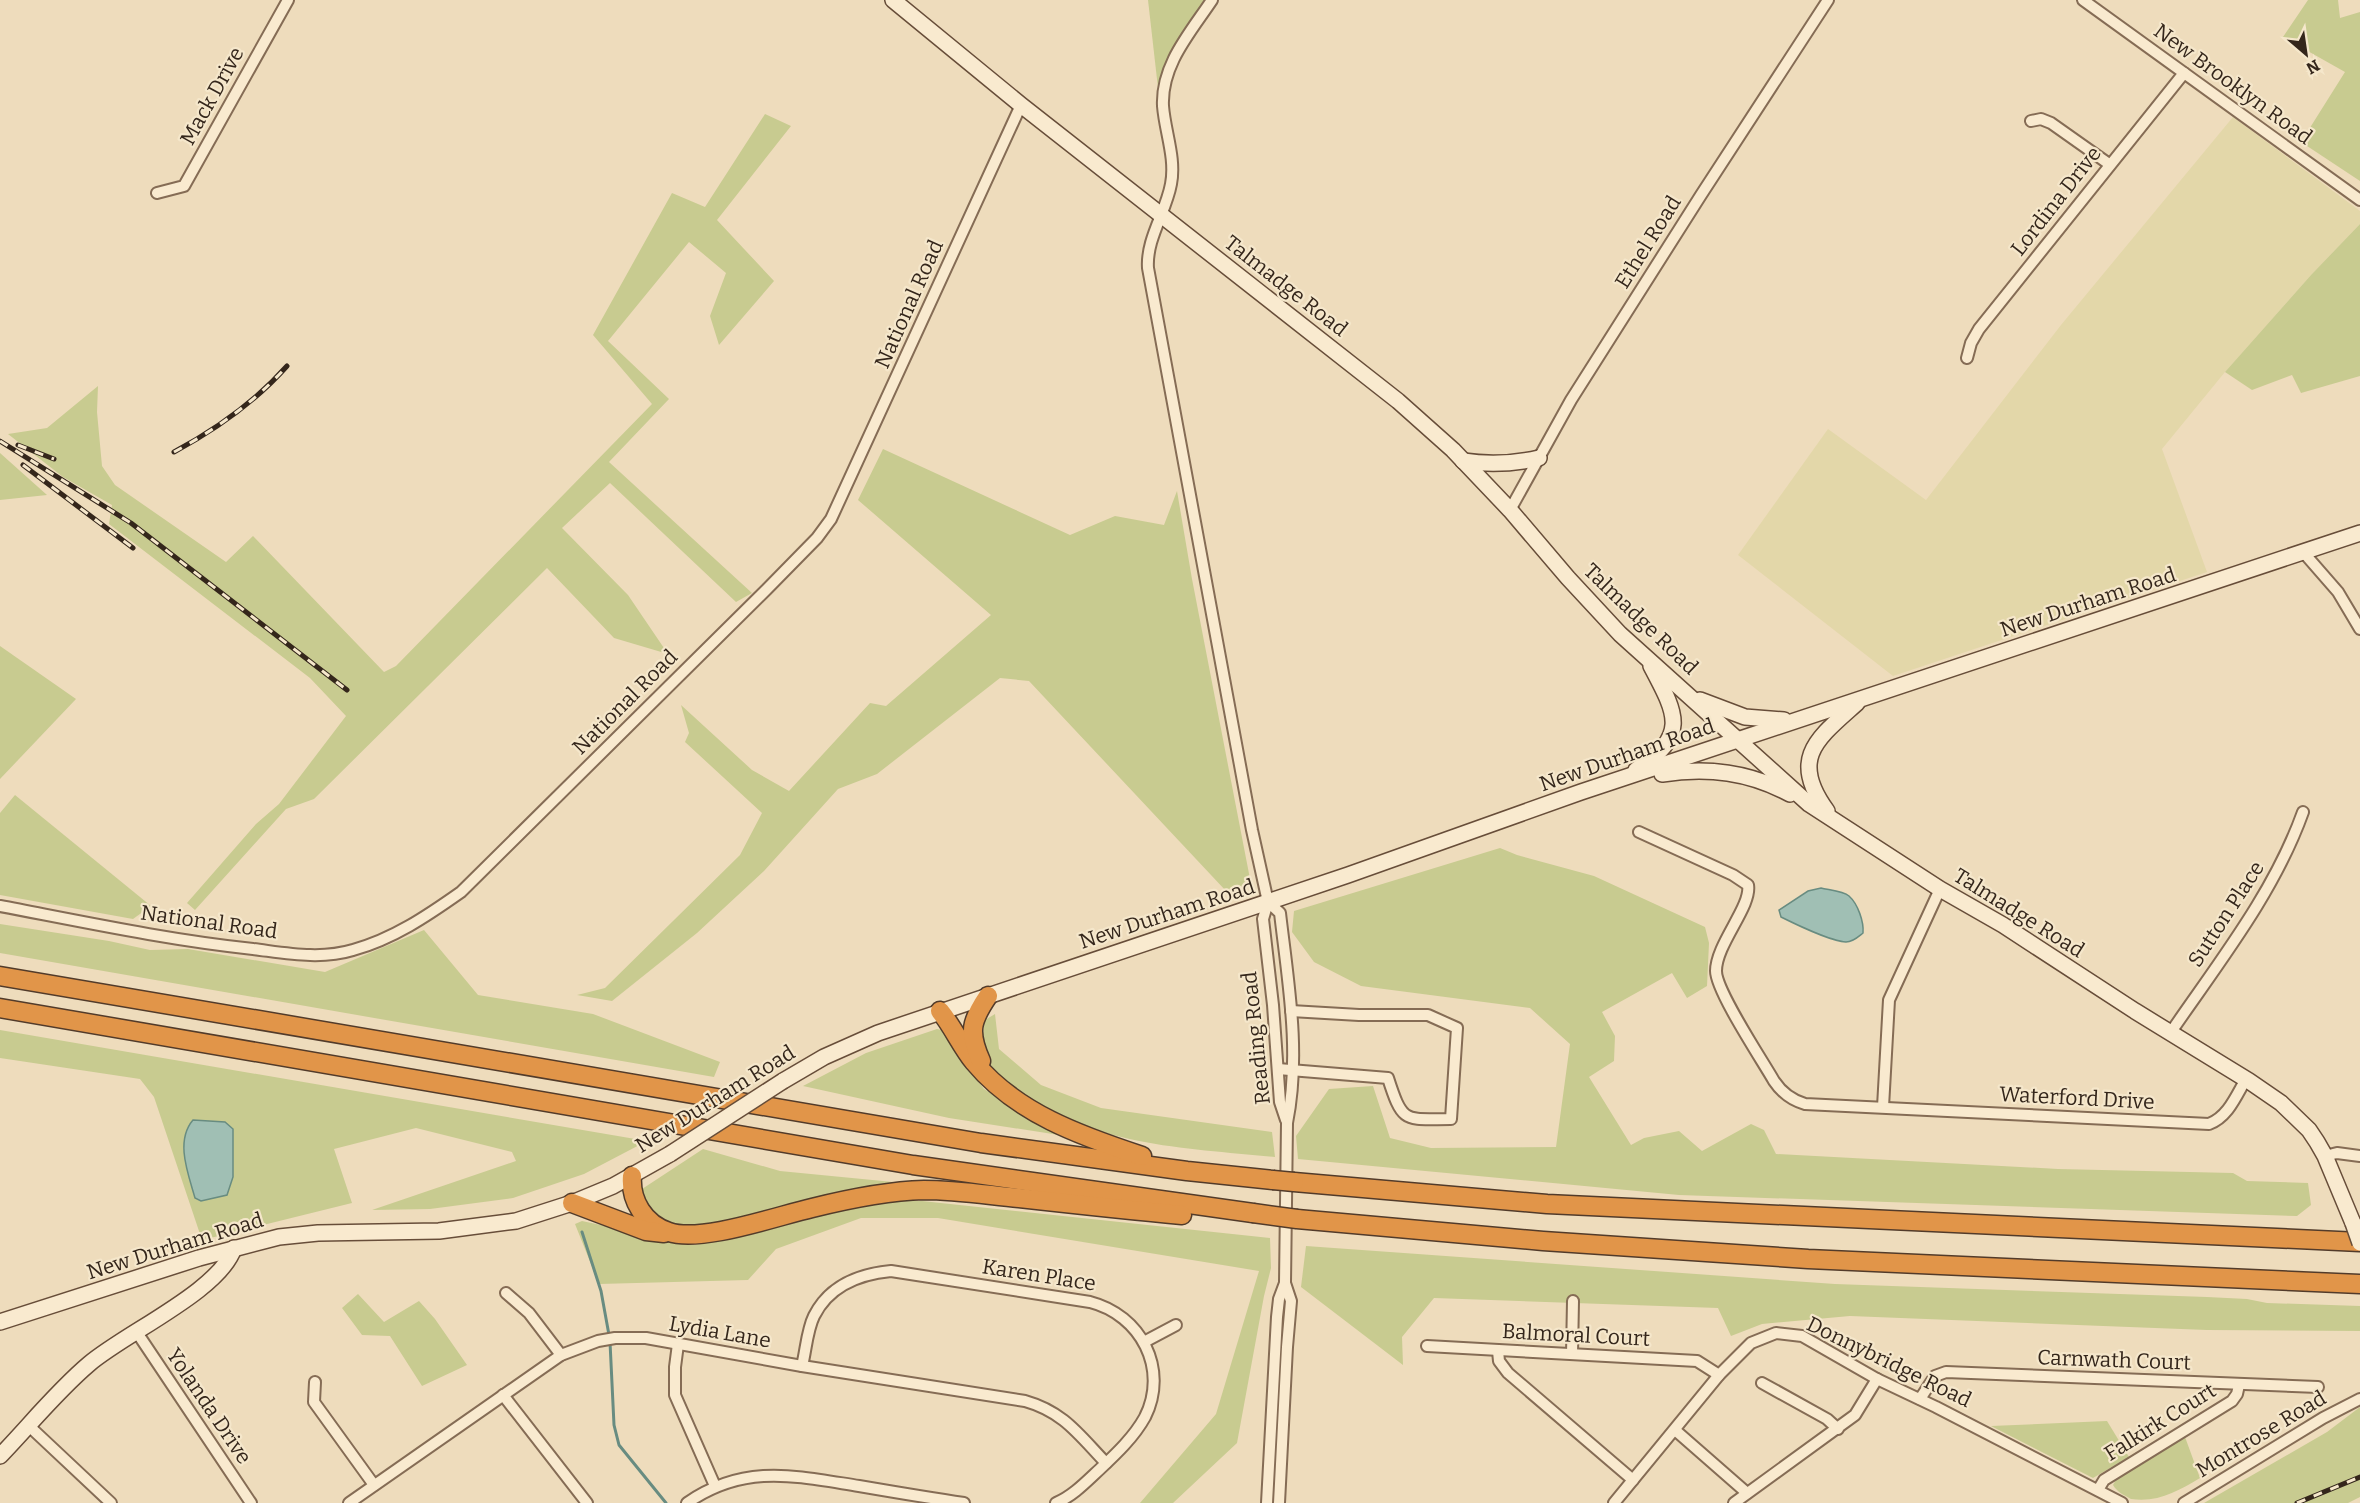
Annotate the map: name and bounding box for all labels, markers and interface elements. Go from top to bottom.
street label: New Brooklyn Road [2149,18,2317,150]
north arrow [2276,24,2336,84]
street label: Mack Drive [174,42,250,150]
street label: Lordina Drive [2005,141,2107,261]
street label: Ethel Road [1609,191,1687,293]
street label: Talmadge Road [1219,230,1353,342]
street label: National Road [869,236,949,372]
street label: Talmadge Road [1578,558,1704,680]
street label: New Durham Road [1997,561,2179,643]
street label: National Road [567,644,683,760]
street label: New Durham Road [1536,713,1718,797]
street label: Sutton Place [2182,856,2270,972]
street label: Talmadge Road [1949,862,2089,964]
street label: New Durham Road [1076,873,1258,955]
street label: National Road [139,900,279,944]
street label: Reading Road [1236,970,1276,1106]
street label: New Durham Road [630,1039,800,1159]
street label: Waterford Drive [1999,1081,2155,1115]
street label: New Durham Road [84,1207,266,1285]
street label: Karen Place [980,1253,1098,1297]
street label: Lydia Lane [667,1310,773,1354]
street label: Donnybridge Road [1802,1311,1976,1413]
street label: Balmoral Court [1501,1318,1651,1352]
street label: Yolanda Drive [161,1343,257,1469]
street label: Carnwath Court [2037,1344,2192,1376]
street label: Falkirk Court [2099,1377,2221,1467]
street label: Montrose Road [2191,1385,2331,1483]

